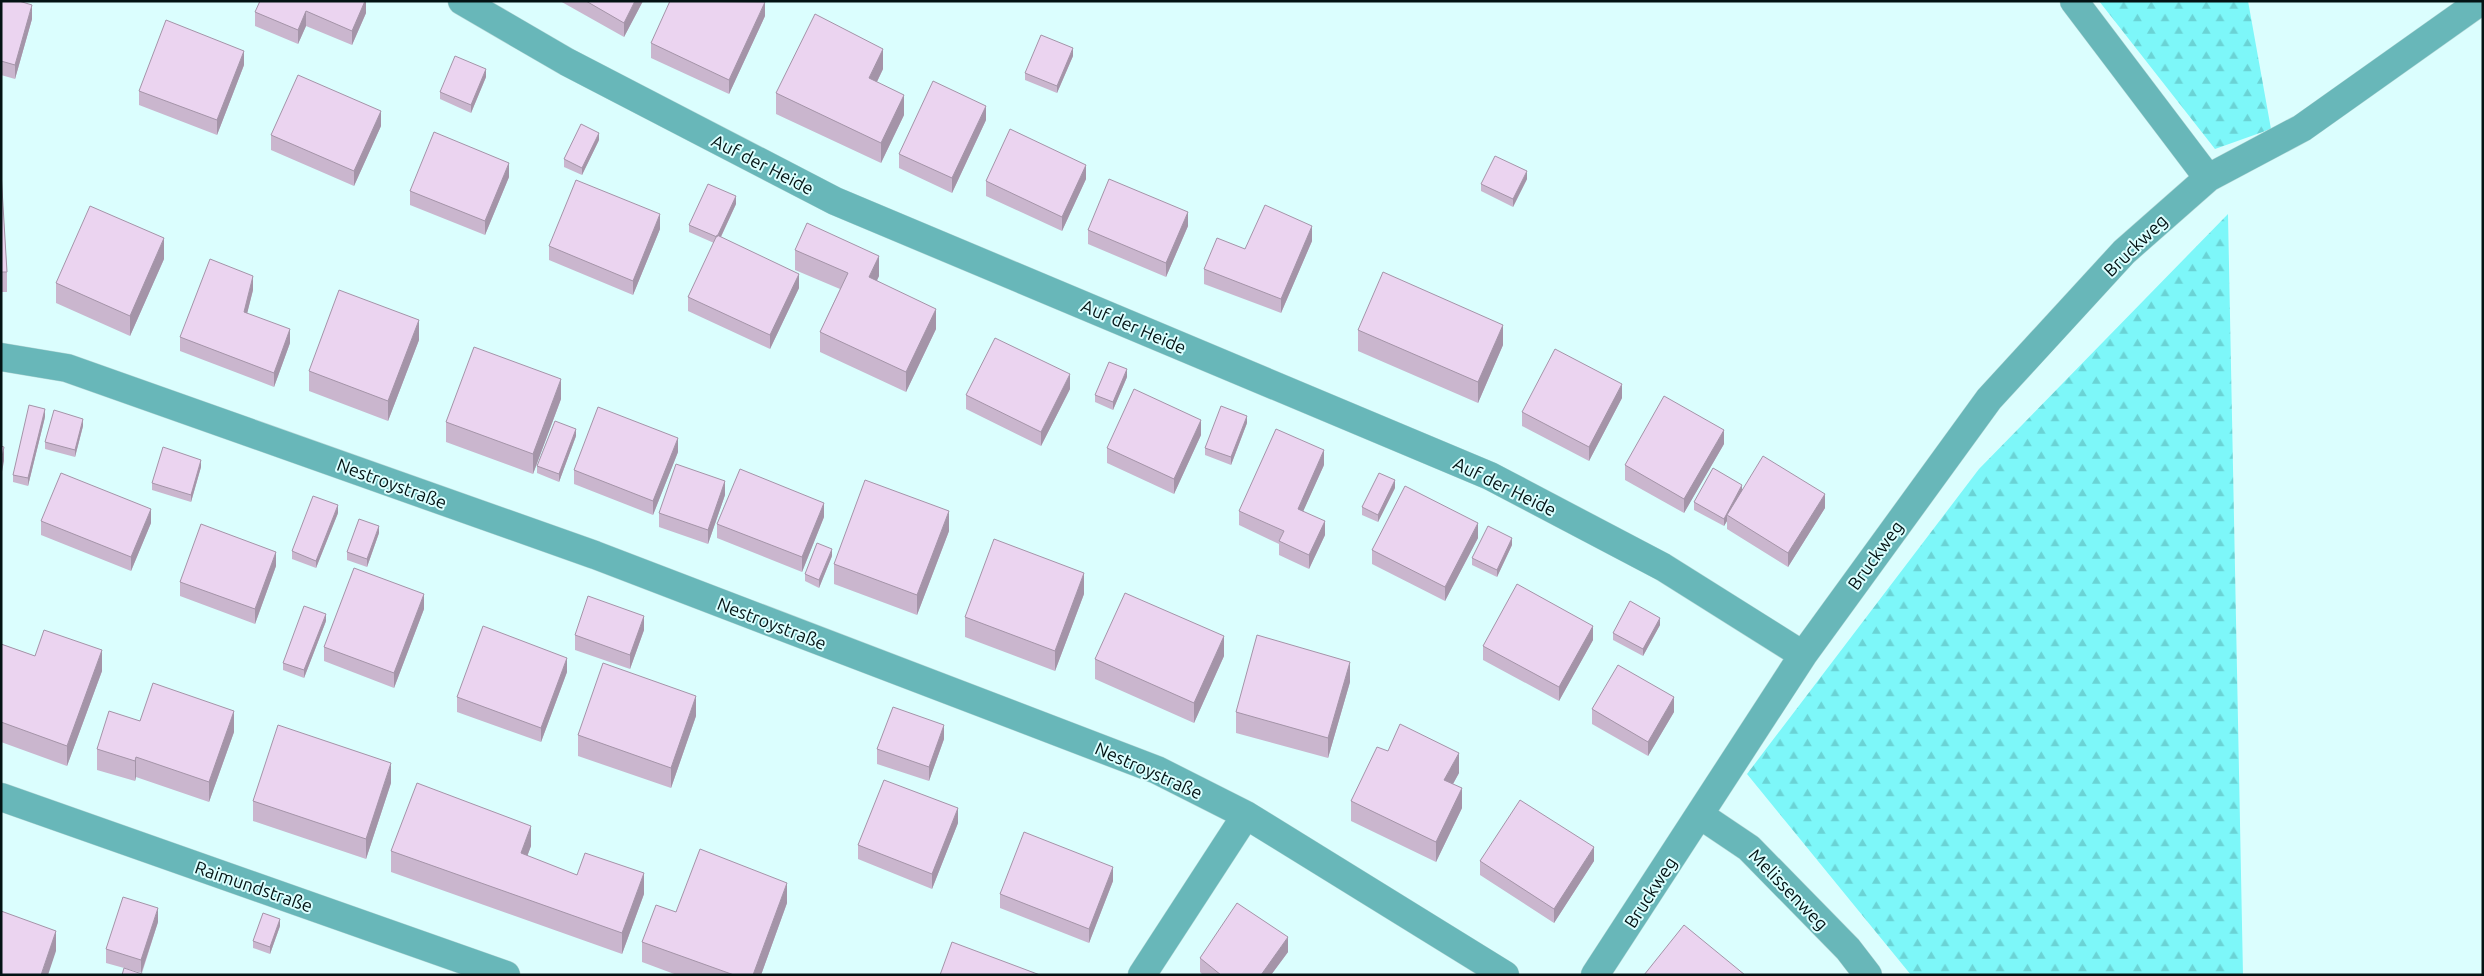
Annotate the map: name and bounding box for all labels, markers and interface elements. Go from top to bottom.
street label: Auf der Heide [709,130,817,198]
street label: Bruckweg [2099,210,2171,280]
street label: Auf der Heide [1079,295,1189,357]
street label: Auf der Heide [1450,453,1560,519]
street label: Nestroystraße [334,454,450,512]
street label: Bruckweg [1843,517,1907,593]
street label: Nestroystraße [715,593,829,653]
street label: Nestroystraße [1092,737,1206,803]
street label: Melissenweg [1745,844,1833,934]
street label: Bruckweg [1620,853,1680,931]
street label: Raimundstraße [193,856,315,916]

